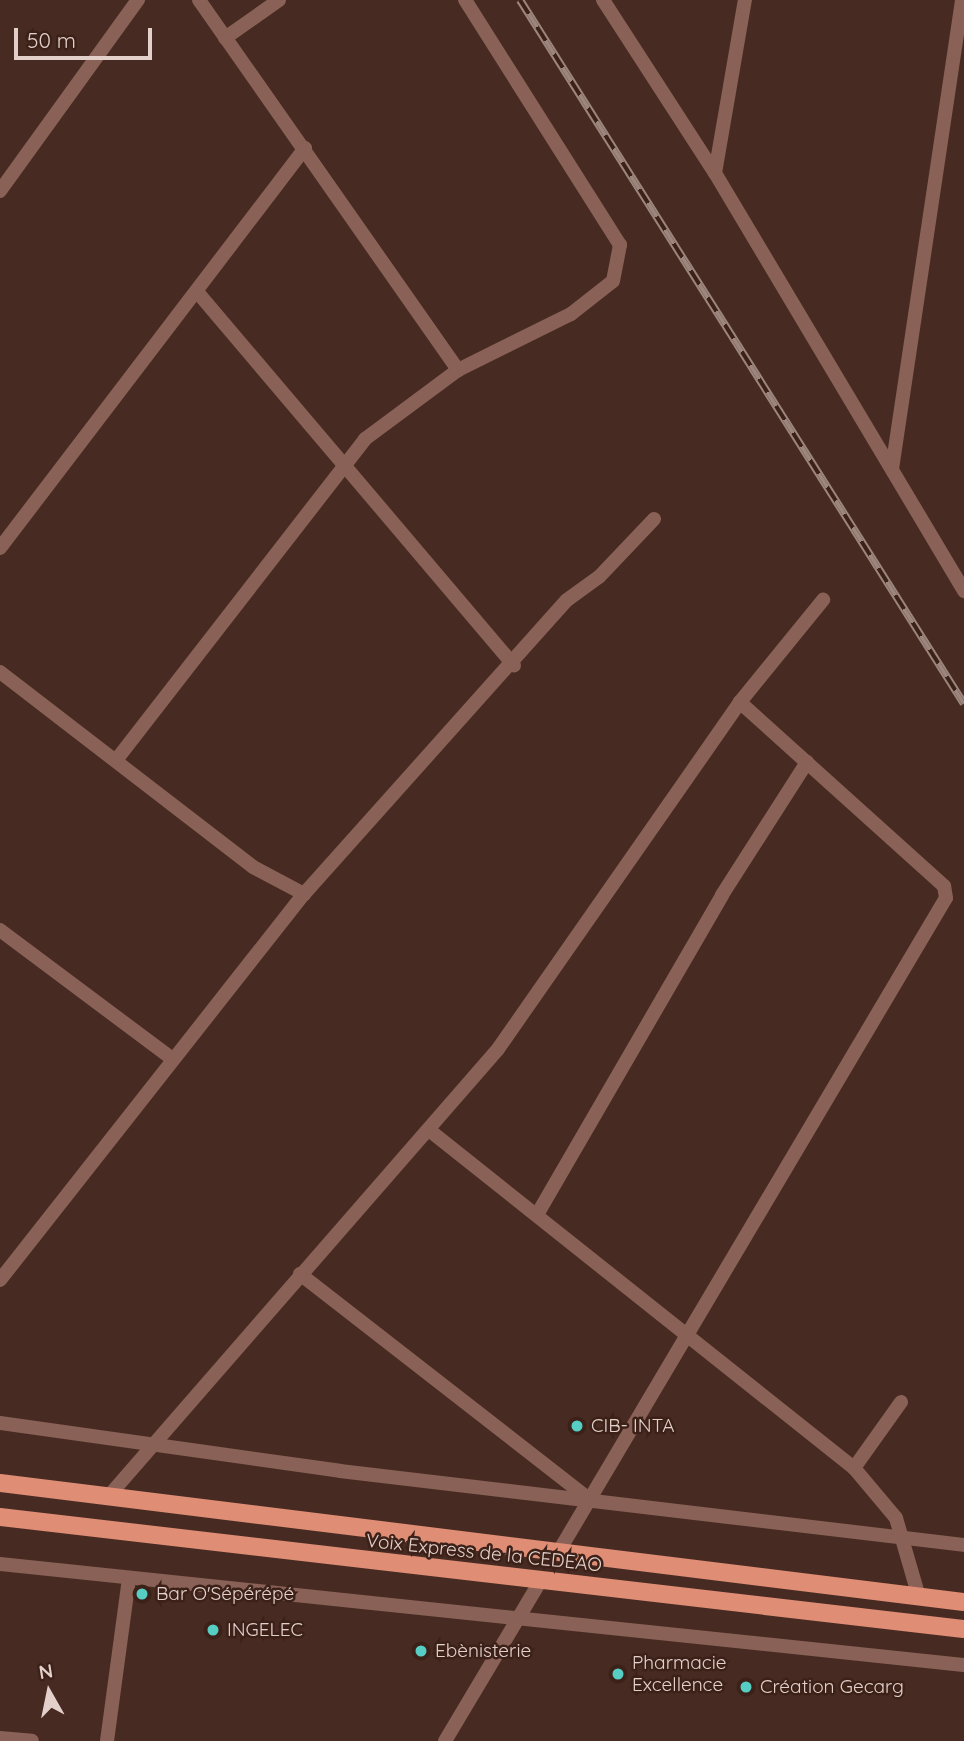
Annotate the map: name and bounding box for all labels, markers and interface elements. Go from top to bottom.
scale bar [18,14,156,58]
text: 50 m [27,27,76,53]
place label: CIB- INTA [591,1415,675,1437]
marker: CIB- INTA [569,1418,585,1434]
street label: Voix Express de la CEDEAO [365,1529,603,1577]
place label: Bar O'Sépérépé [156,1583,294,1605]
marker: Bar O'Sépérépé [134,1586,150,1602]
place label: INGELEC [227,1619,303,1641]
marker: INGELEC [205,1622,221,1638]
place label: Ebènisterie [435,1640,531,1662]
marker: Ebènisterie [413,1643,429,1659]
place label: Pharmacie Excellence [632,1652,726,1696]
north arrow [14,1657,84,1727]
text: N [37,1658,54,1684]
marker: Pharmacie Excellence [610,1666,626,1682]
place label: Création Gecarg [760,1676,904,1698]
marker: Création Gecarg [738,1679,754,1695]

